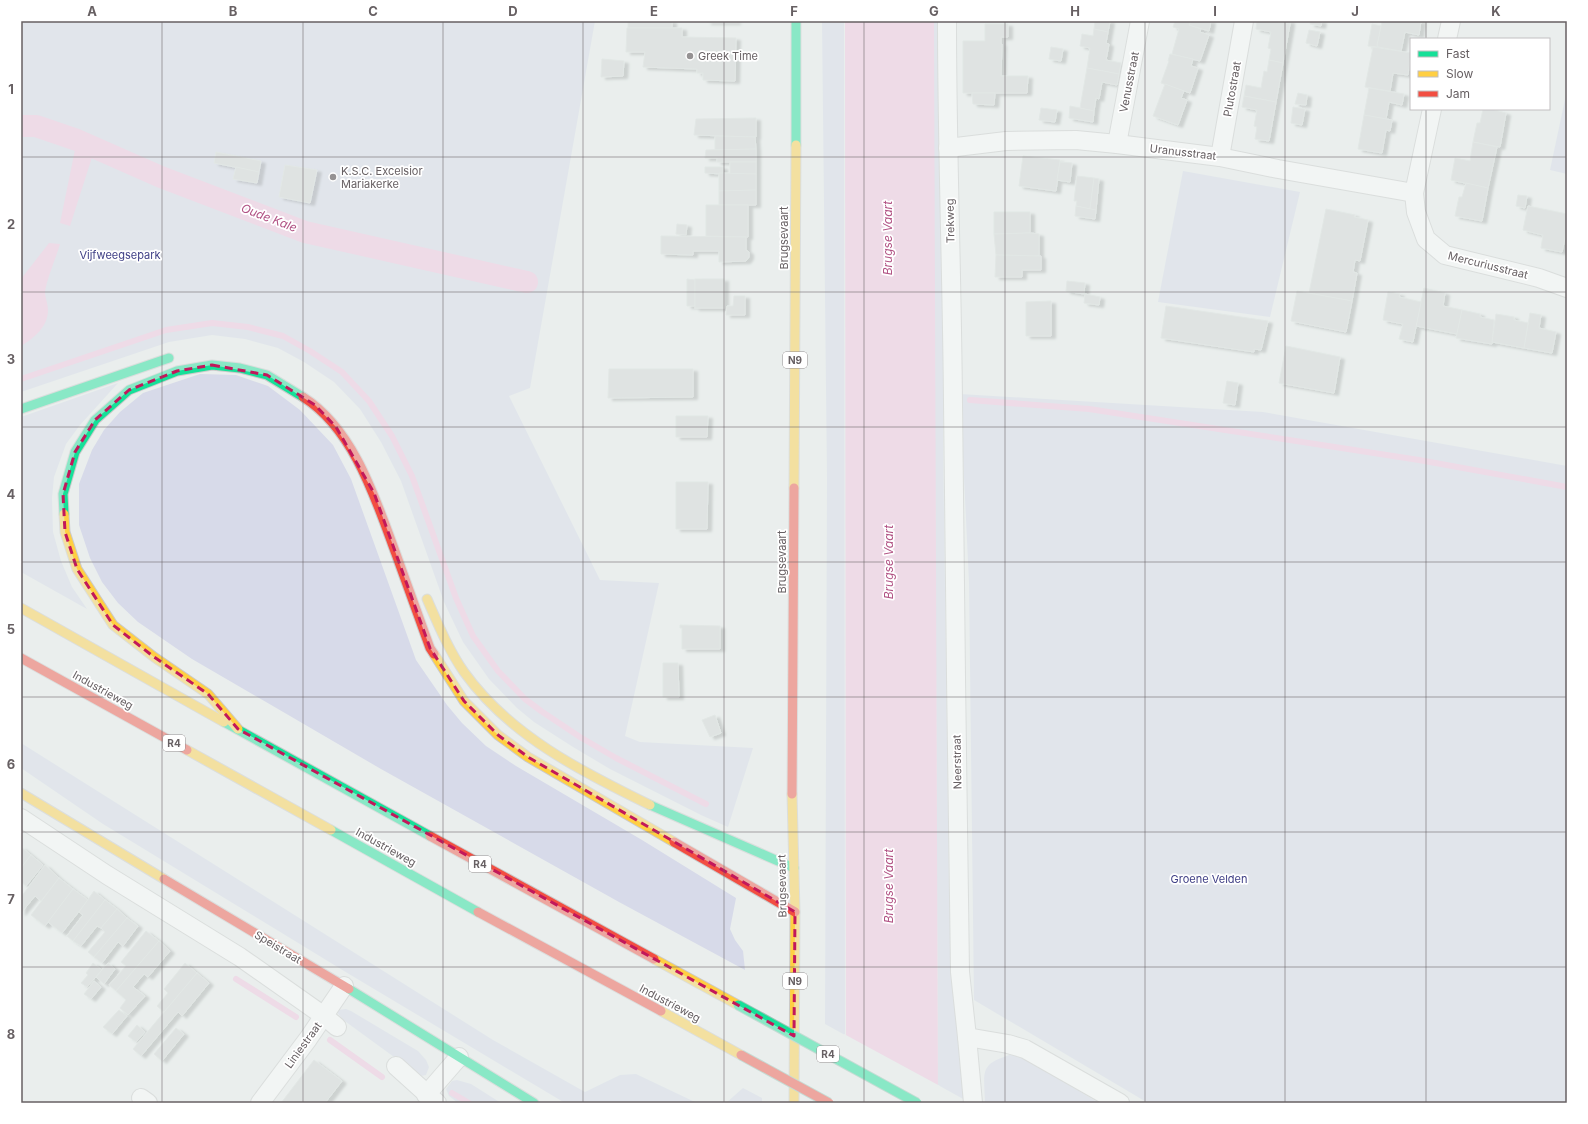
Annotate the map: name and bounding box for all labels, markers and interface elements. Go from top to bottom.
text: A [87,3,97,19]
text: B [229,3,238,19]
text: C [368,3,378,19]
text: D [508,3,518,19]
text: E [650,3,658,19]
text: F [790,3,798,19]
text: G [929,3,939,19]
text: H [1070,3,1080,19]
text: I [1213,3,1217,19]
text: J [1351,3,1359,19]
text: K [1491,3,1501,19]
legend [1410,38,1550,110]
text: Fast [1446,46,1470,61]
place label: Greek Time [698,49,758,63]
street label: Venusstraat [1116,50,1142,114]
marker: Greek Time [685,51,695,61]
street label: Plutostraat [1220,60,1244,118]
text: Slow [1446,66,1474,81]
text: 1 [8,81,14,97]
text: Jam [1446,86,1470,101]
street label: Uranusstraat [1149,141,1217,163]
place label: K.S.C. Excelsior Mariakerke [341,164,423,191]
marker: K.S.C. Excelsior Mariakerke [328,172,338,182]
street label: Trekweg [943,198,957,244]
water label: Oude Kale [239,200,299,235]
water label: Brugse Vaart [880,200,895,275]
street label: Brugsevaart [777,206,791,270]
text: 2 [7,216,15,232]
park label: Vijfweegsepark [79,248,161,262]
street label: Mercuriusstraat [1447,248,1530,282]
text: 3 [7,351,15,367]
road number: N9 [783,352,807,368]
text: 4 [7,486,16,502]
water label: Brugse Vaart [881,524,896,599]
street label: Brugsevaart [775,530,789,594]
text: 5 [7,621,15,637]
street label: Industrieweg [70,668,136,712]
street label: Neerstraat [950,734,964,790]
road number: R4 [163,735,185,751]
text: 6 [7,756,15,772]
street label: Industrieweg [353,825,419,869]
water label: Brugse Vaart [881,848,896,923]
street label: Brugsevaart [774,854,790,918]
road number: R4 [469,856,491,872]
park label: Groene Velden [1171,872,1247,886]
text: 7 [7,891,15,907]
street label: Speistraat [252,928,304,967]
road number: N9 [783,973,807,989]
street label: Industrieweg [637,981,703,1025]
street label: Liniestraat [281,1019,325,1071]
text: 8 [7,1026,15,1042]
road number: R4 [817,1046,839,1062]

